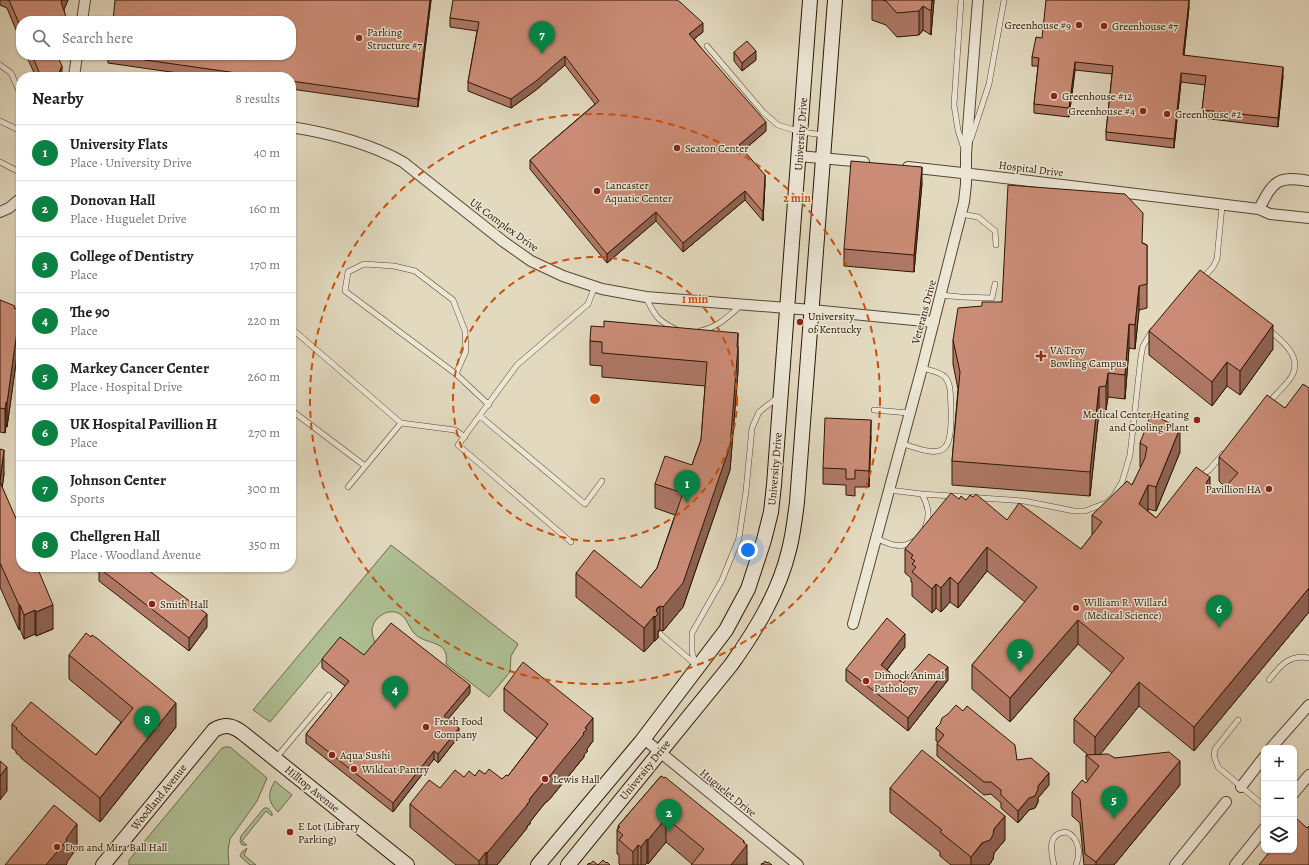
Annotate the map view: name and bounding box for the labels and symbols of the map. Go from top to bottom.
place label: Greenhouse #9 [1005,18,1071,33]
place label: Greenhouse #7 [1112,19,1178,34]
marker: Greenhouse #9 [1074,20,1084,30]
pin: 7 [529,21,555,54]
marker: Greenhouse #7 [1099,21,1109,31]
place label: Parking Structure #7 [367,25,423,53]
marker: Parking Structure #7 [354,33,364,43]
place label: Greenhouse #12 [1062,89,1132,104]
marker: Greenhouse #12 [1049,91,1059,101]
street label: University Drive [791,97,811,171]
place label: Greenhouse #4 [1069,104,1135,119]
marker: Greenhouse #4 [1138,106,1148,116]
place label: Greenhouse #2 [1175,107,1242,122]
marker: Greenhouse #2 [1162,109,1172,119]
place label: Seaton Center [685,141,748,156]
marker: Seaton Center [672,143,682,153]
street label: Hospital Drive [998,158,1064,180]
place label: Lancaster Aquatic Center [604,178,672,206]
marker: Lancaster Aquatic Center [592,186,602,196]
text: 2 min [783,190,811,206]
street label: Uk Complex Drive [467,195,542,255]
street label: Veterans Drive [908,278,940,347]
text: 1 min [682,291,709,307]
place label: University of Kentucky [808,309,862,337]
marker: University of Kentucky [795,317,805,327]
place label: VA Troy Bowling Campus [1049,343,1126,371]
marker: VA Troy Bowling Campus [1035,350,1047,362]
centre of rings [588,392,602,406]
place label: Medical Center Heating and Cooling Plant [1082,407,1189,435]
marker: Medical Center Heating and Cooling Plant [1192,415,1202,425]
street label: University Drive [764,432,786,506]
pin: 1 [674,470,700,503]
place label: Pavillion HA [1205,482,1262,497]
marker: Pavillion HA [1264,484,1274,494]
your location [738,540,758,560]
place label: William R. Willard (Medical Science) [1083,595,1167,623]
pin: 6 [1206,595,1232,628]
place label: Smith Hall [160,597,209,612]
marker: Smith Hall [147,599,157,609]
marker: William R. Willard (Medical Science) [1071,603,1081,613]
pin: 3 [1007,639,1033,672]
place label: Dimock Animal Pathology [874,668,944,696]
pin: 4 [382,676,408,709]
marker: Dimock Animal Pathology [861,676,871,686]
pin: 8 [134,706,160,739]
place label: Fresh Food Company [434,714,483,742]
marker: Fresh Food Company [421,722,431,732]
street label: University Drive [616,737,674,803]
place label: Aqua Sushi [339,748,390,763]
marker: Aqua Sushi [327,750,337,760]
street label: Woodland Avenue [127,761,190,834]
street label: Hilltop Avenue [281,762,343,816]
place label: Wildcat Pantry [361,762,429,777]
marker: Wildcat Pantry [349,764,359,774]
street label: Huguelet Drive [697,766,759,821]
place label: Lewis Hall [553,772,600,787]
marker: Lewis Hall [540,774,550,784]
pin: 5 [1101,786,1127,819]
pin: 2 [656,799,682,832]
place label: E Lot (Library Parking) [298,819,359,847]
marker: E Lot (Library Parking) [285,827,295,837]
place label: Don and Mira Ball Hall [65,840,167,855]
marker: Don and Mira Ball Hall [52,842,62,852]

